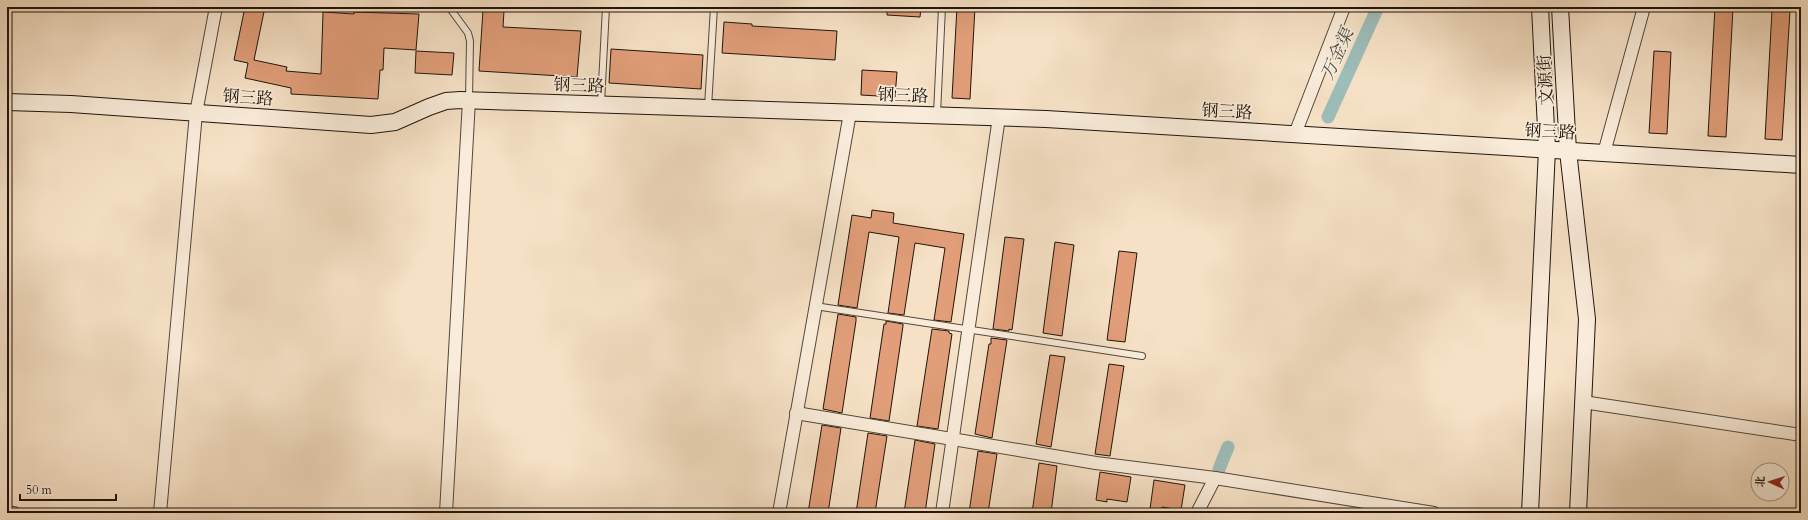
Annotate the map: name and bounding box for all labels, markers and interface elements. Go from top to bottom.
water label: 万金渠 [1315,22,1361,84]
street label: 文源街 [1533,54,1558,106]
street label: 钢三路 [553,73,605,98]
street label: 钢三路 [877,83,929,108]
street label: 钢三路 [222,84,274,111]
street label: 钢三路 [1201,99,1253,124]
street label: 钢三路 [1524,119,1576,144]
north arrow [1750,462,1790,502]
scale bar [20,476,116,502]
text: 北 [1753,476,1768,487]
text: 50 m [26,482,53,498]

